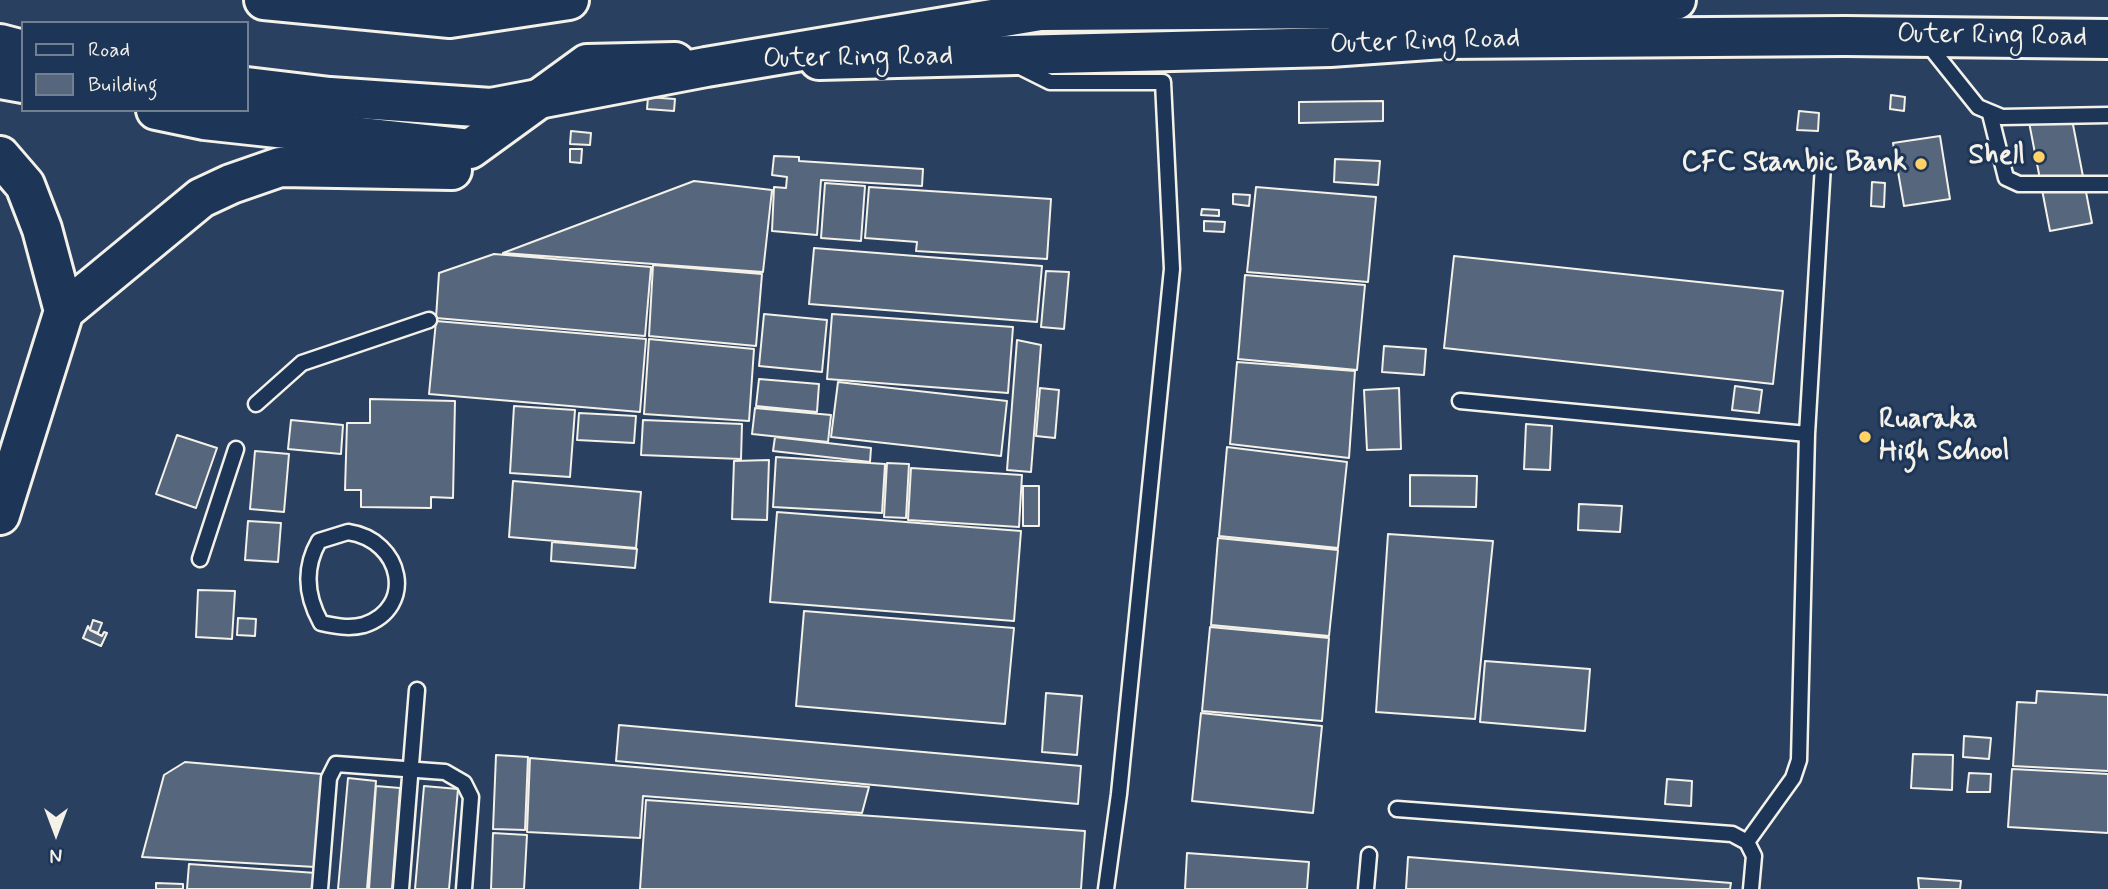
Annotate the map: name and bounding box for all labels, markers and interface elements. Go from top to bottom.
street label: Outer Ring Road [1896,19,2088,55]
legend [21,21,248,112]
street label: Outer Ring Road [1329,23,1521,63]
text: Road [88,36,130,64]
street label: Outer Ring Road [762,41,954,77]
text: Building [88,71,158,99]
place label: Shell [1969,140,2025,174]
place label: CFC Stanbic Bank [1681,147,1907,181]
marker: Shell [2031,149,2047,165]
marker: CFC Stanbic Bank [1913,156,1929,172]
place label: Ruaraka High School [1879,404,2009,470]
marker: Ruaraka High School [1857,429,1873,445]
north arrow [21,798,91,868]
text: N [50,842,62,867]

